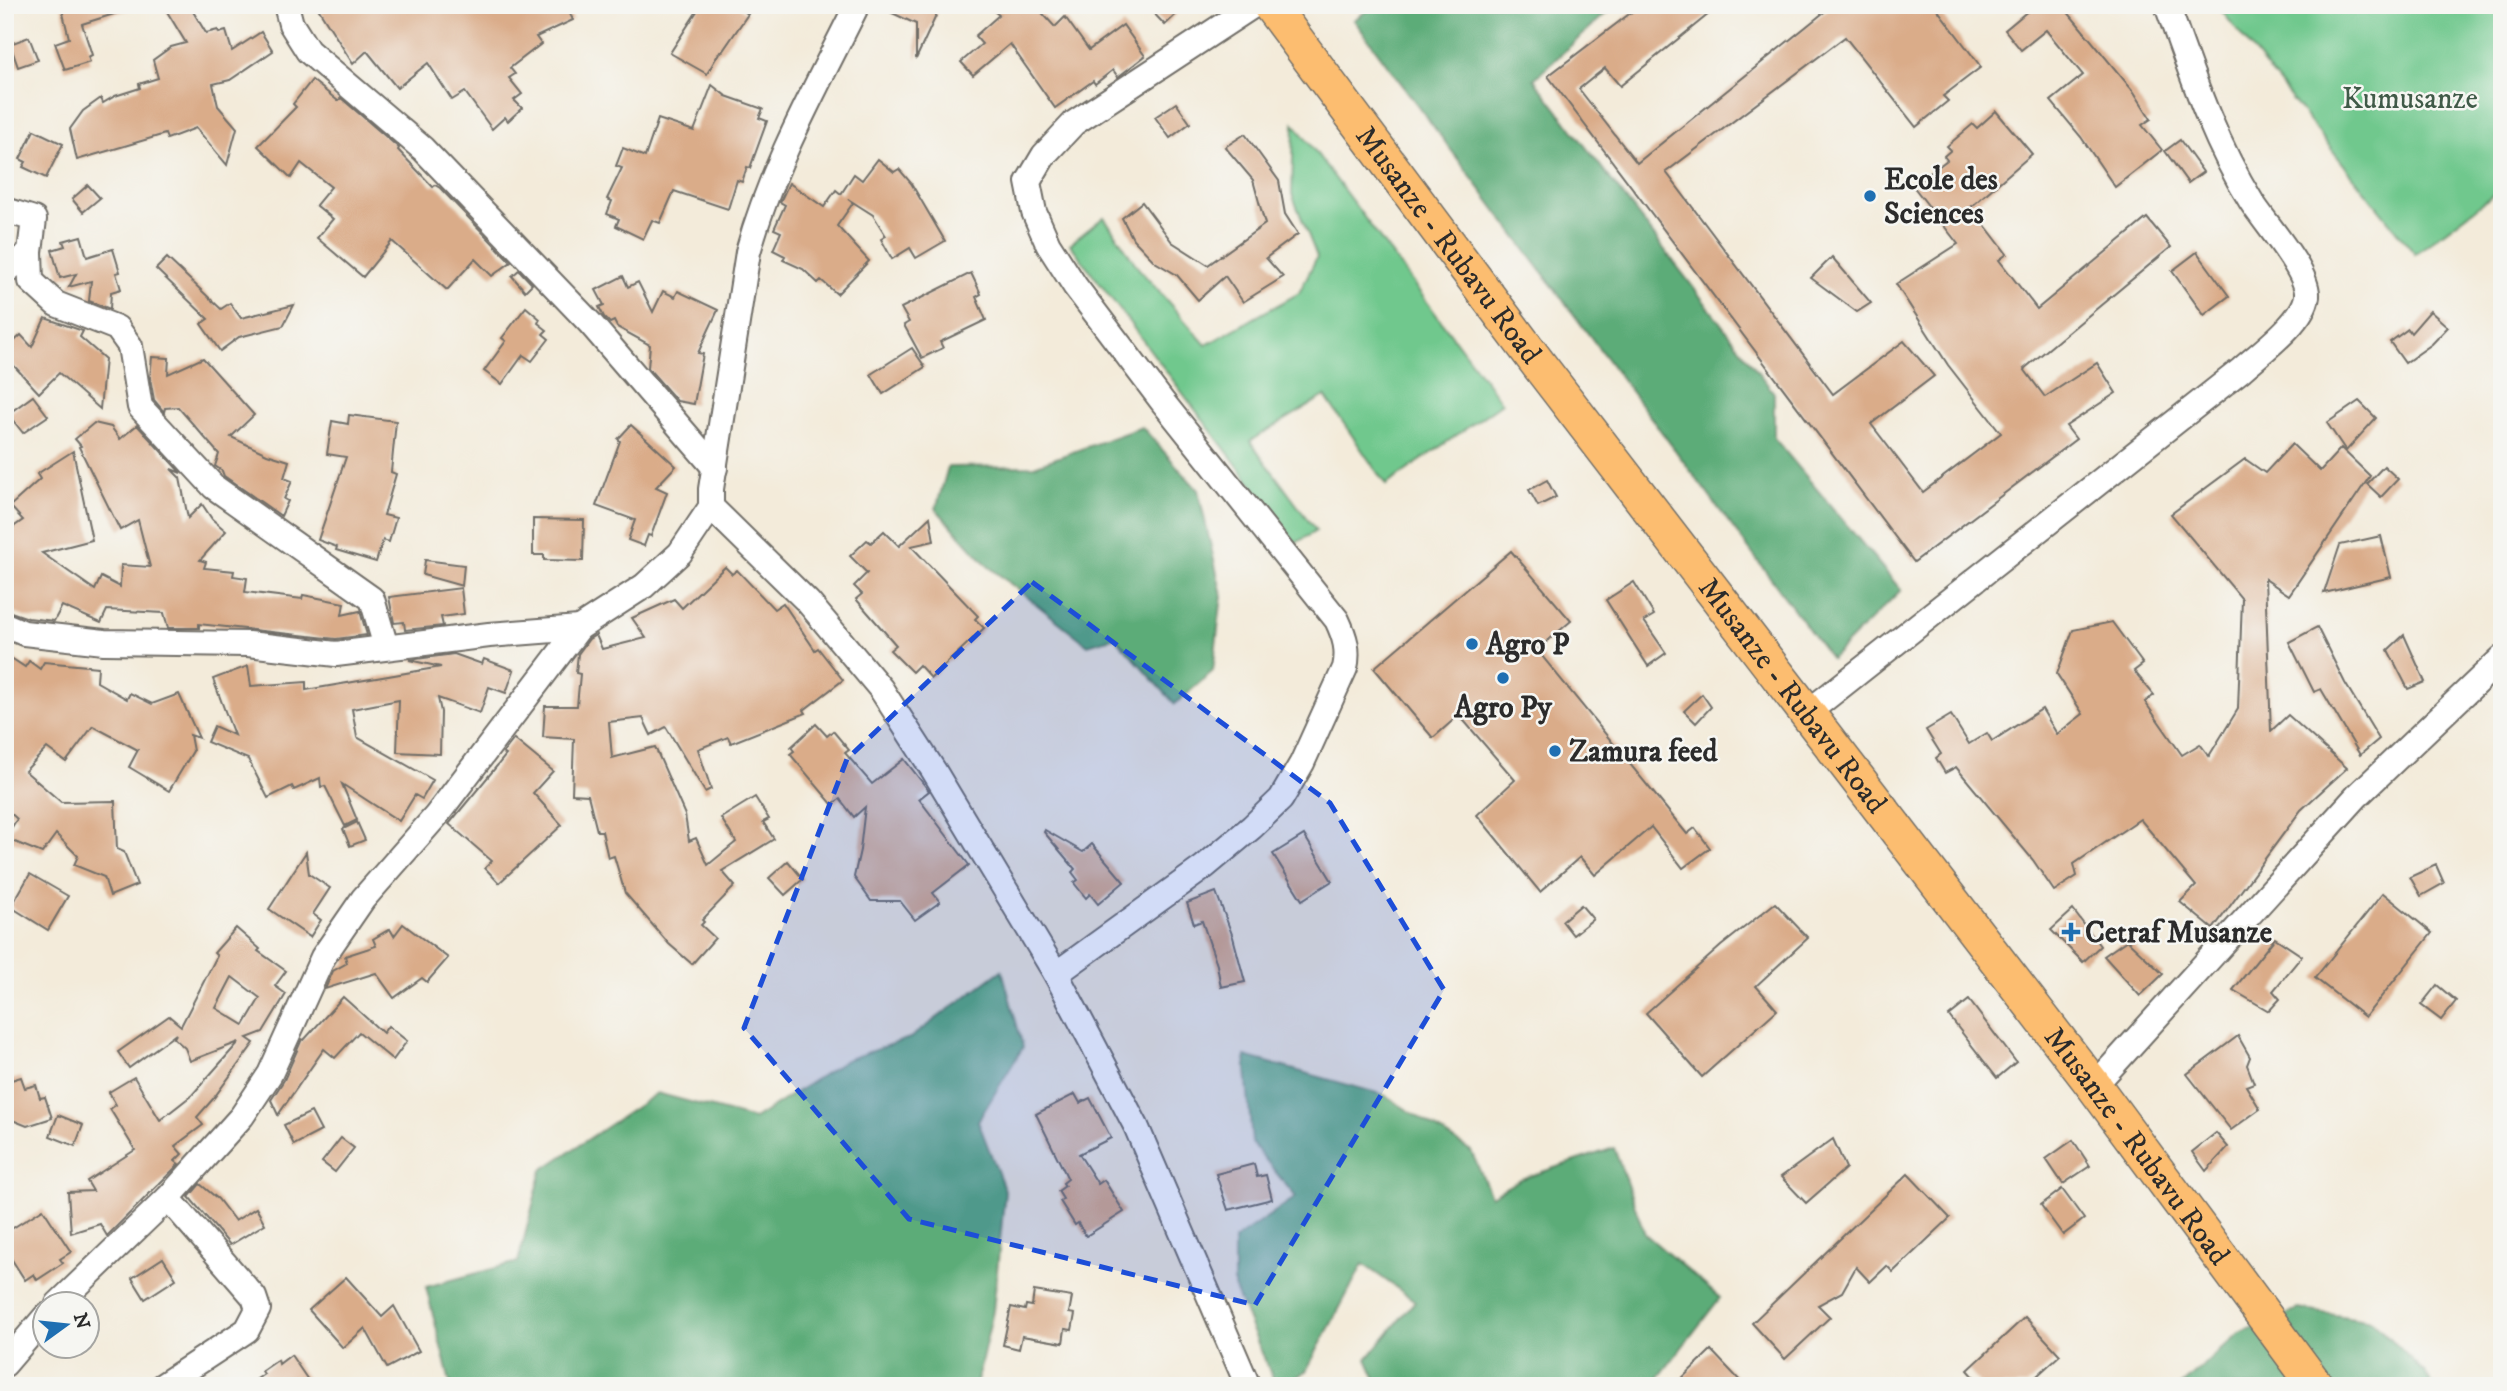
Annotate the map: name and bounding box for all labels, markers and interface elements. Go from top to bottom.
park label: Kumusanze [2342,81,2478,118]
street label: Musanze - Rubavu Road [1347,119,1549,372]
place label: Ecole des Sciences [1884,162,1998,233]
marker: Ecole des Sciences [1862,188,1878,204]
street label: Musanze - Rubavu Road [1689,571,1894,821]
place label: Agro P [1485,627,1570,664]
marker: Agro P [1464,636,1480,652]
marker: Agro Py [1495,670,1511,686]
place label: Agro Py [1453,690,1553,727]
place label: Zamura feed [1569,734,1719,771]
marker: Zamura feed [1547,743,1563,759]
place label: Cetraf Musanze [2085,915,2273,952]
marker: Cetraf Musanze [2063,924,2079,940]
street label: Musanze - Rubavu Road [2035,1020,2237,1273]
north arrow [32,1290,102,1360]
text: N [68,1310,94,1332]

